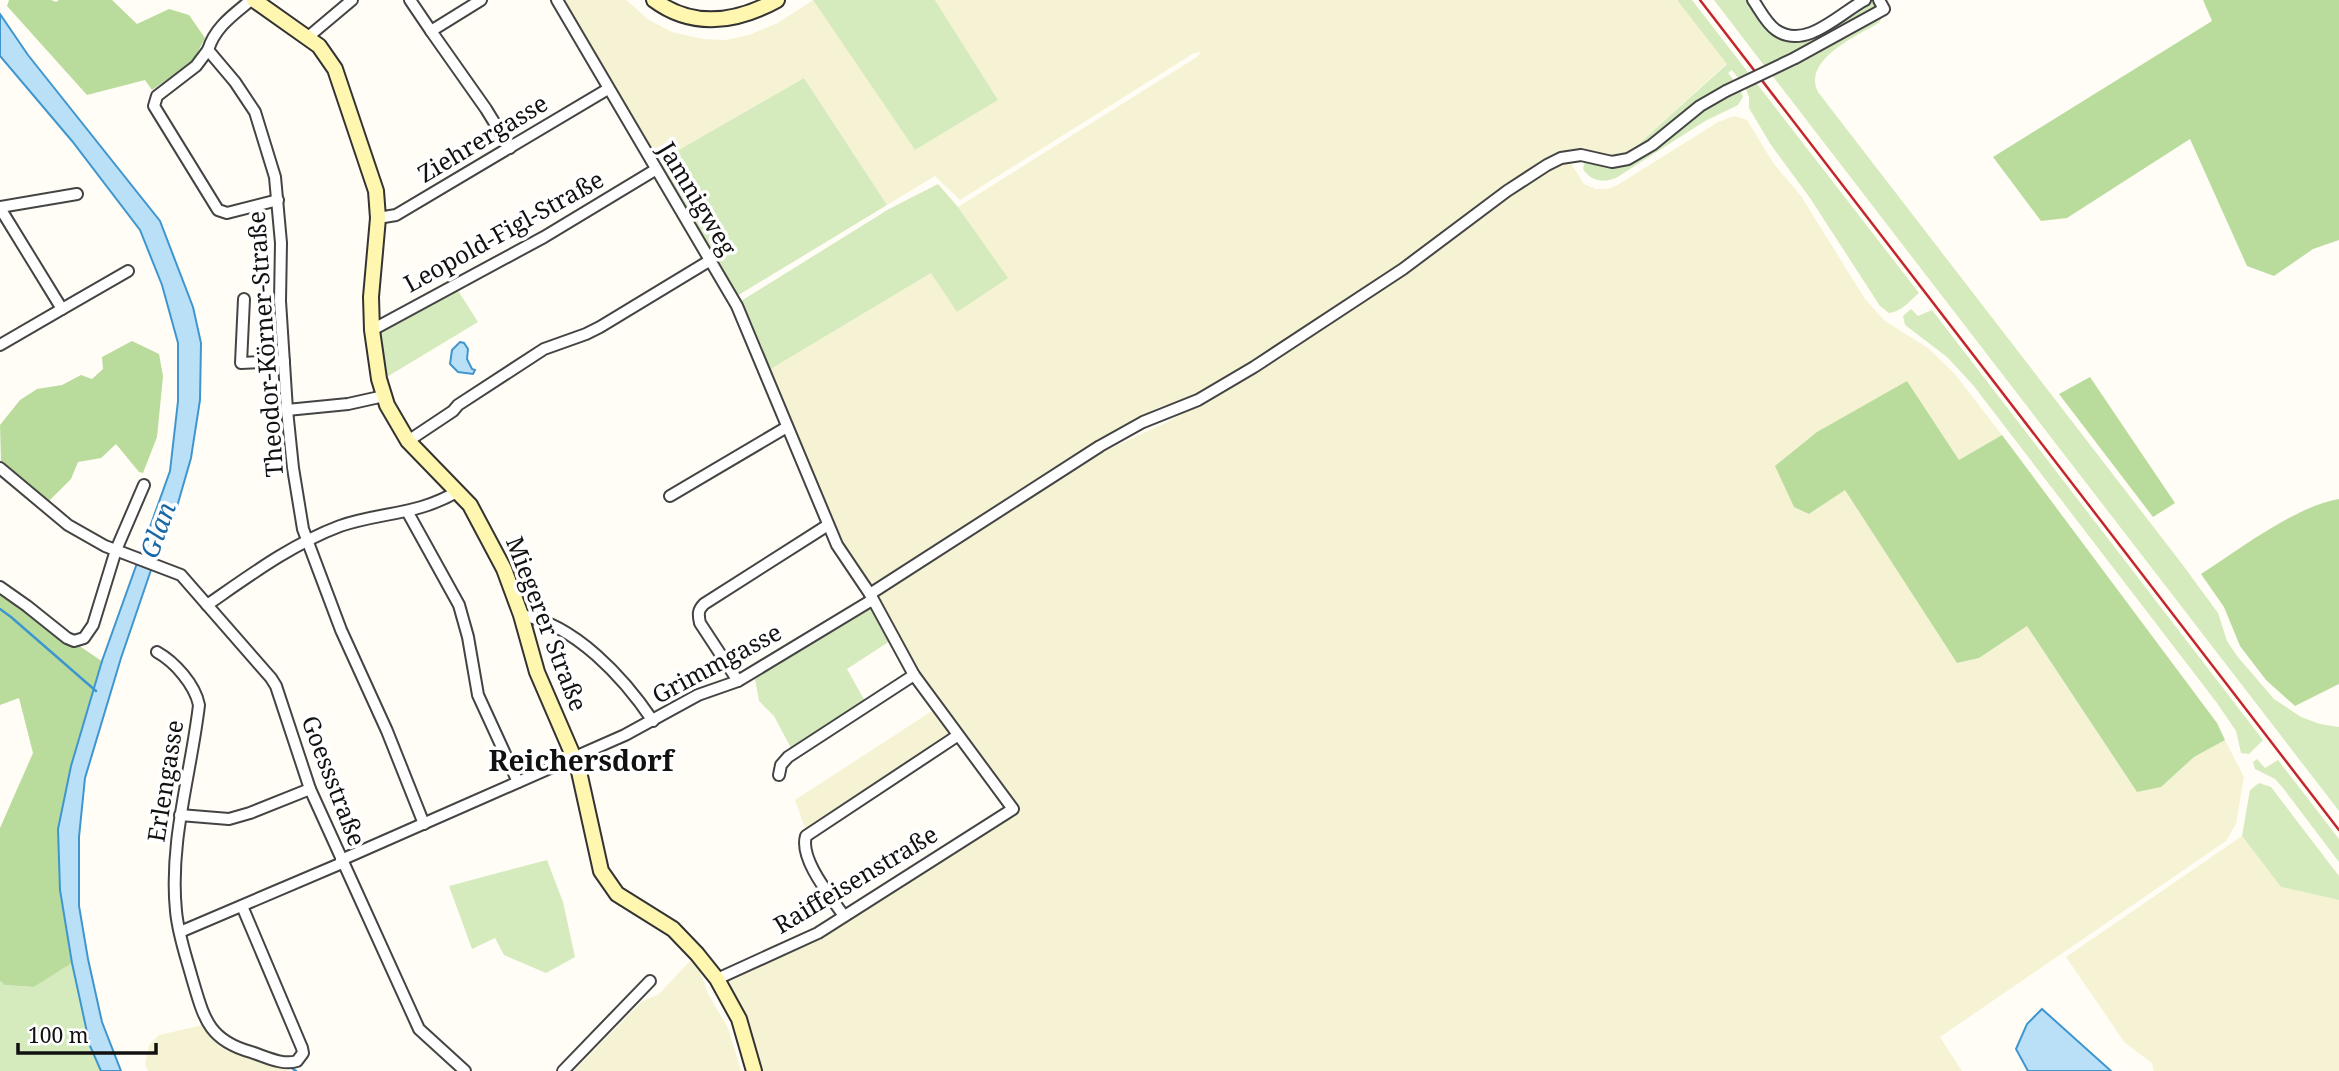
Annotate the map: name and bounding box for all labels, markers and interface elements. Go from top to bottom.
street label: Ziehrergasse [411,86,553,190]
street label: Jamnigweg [651,134,745,261]
street label: Leopold-Figl-Straße [397,162,609,299]
street label: Theodor-Körner-Straße [239,210,290,478]
water label: Glan [130,496,184,563]
street label: Miegerer Straße [499,531,596,716]
street label: Grimmgasse [646,615,787,711]
street label: Goessstraße [294,710,374,851]
street label: Erlengasse [139,717,190,844]
district label: Reichersdorf [489,741,676,779]
street label: Raiffeisenstraße [767,817,943,941]
scale bar [18,1012,156,1056]
text: 100 m [28,1021,89,1049]

